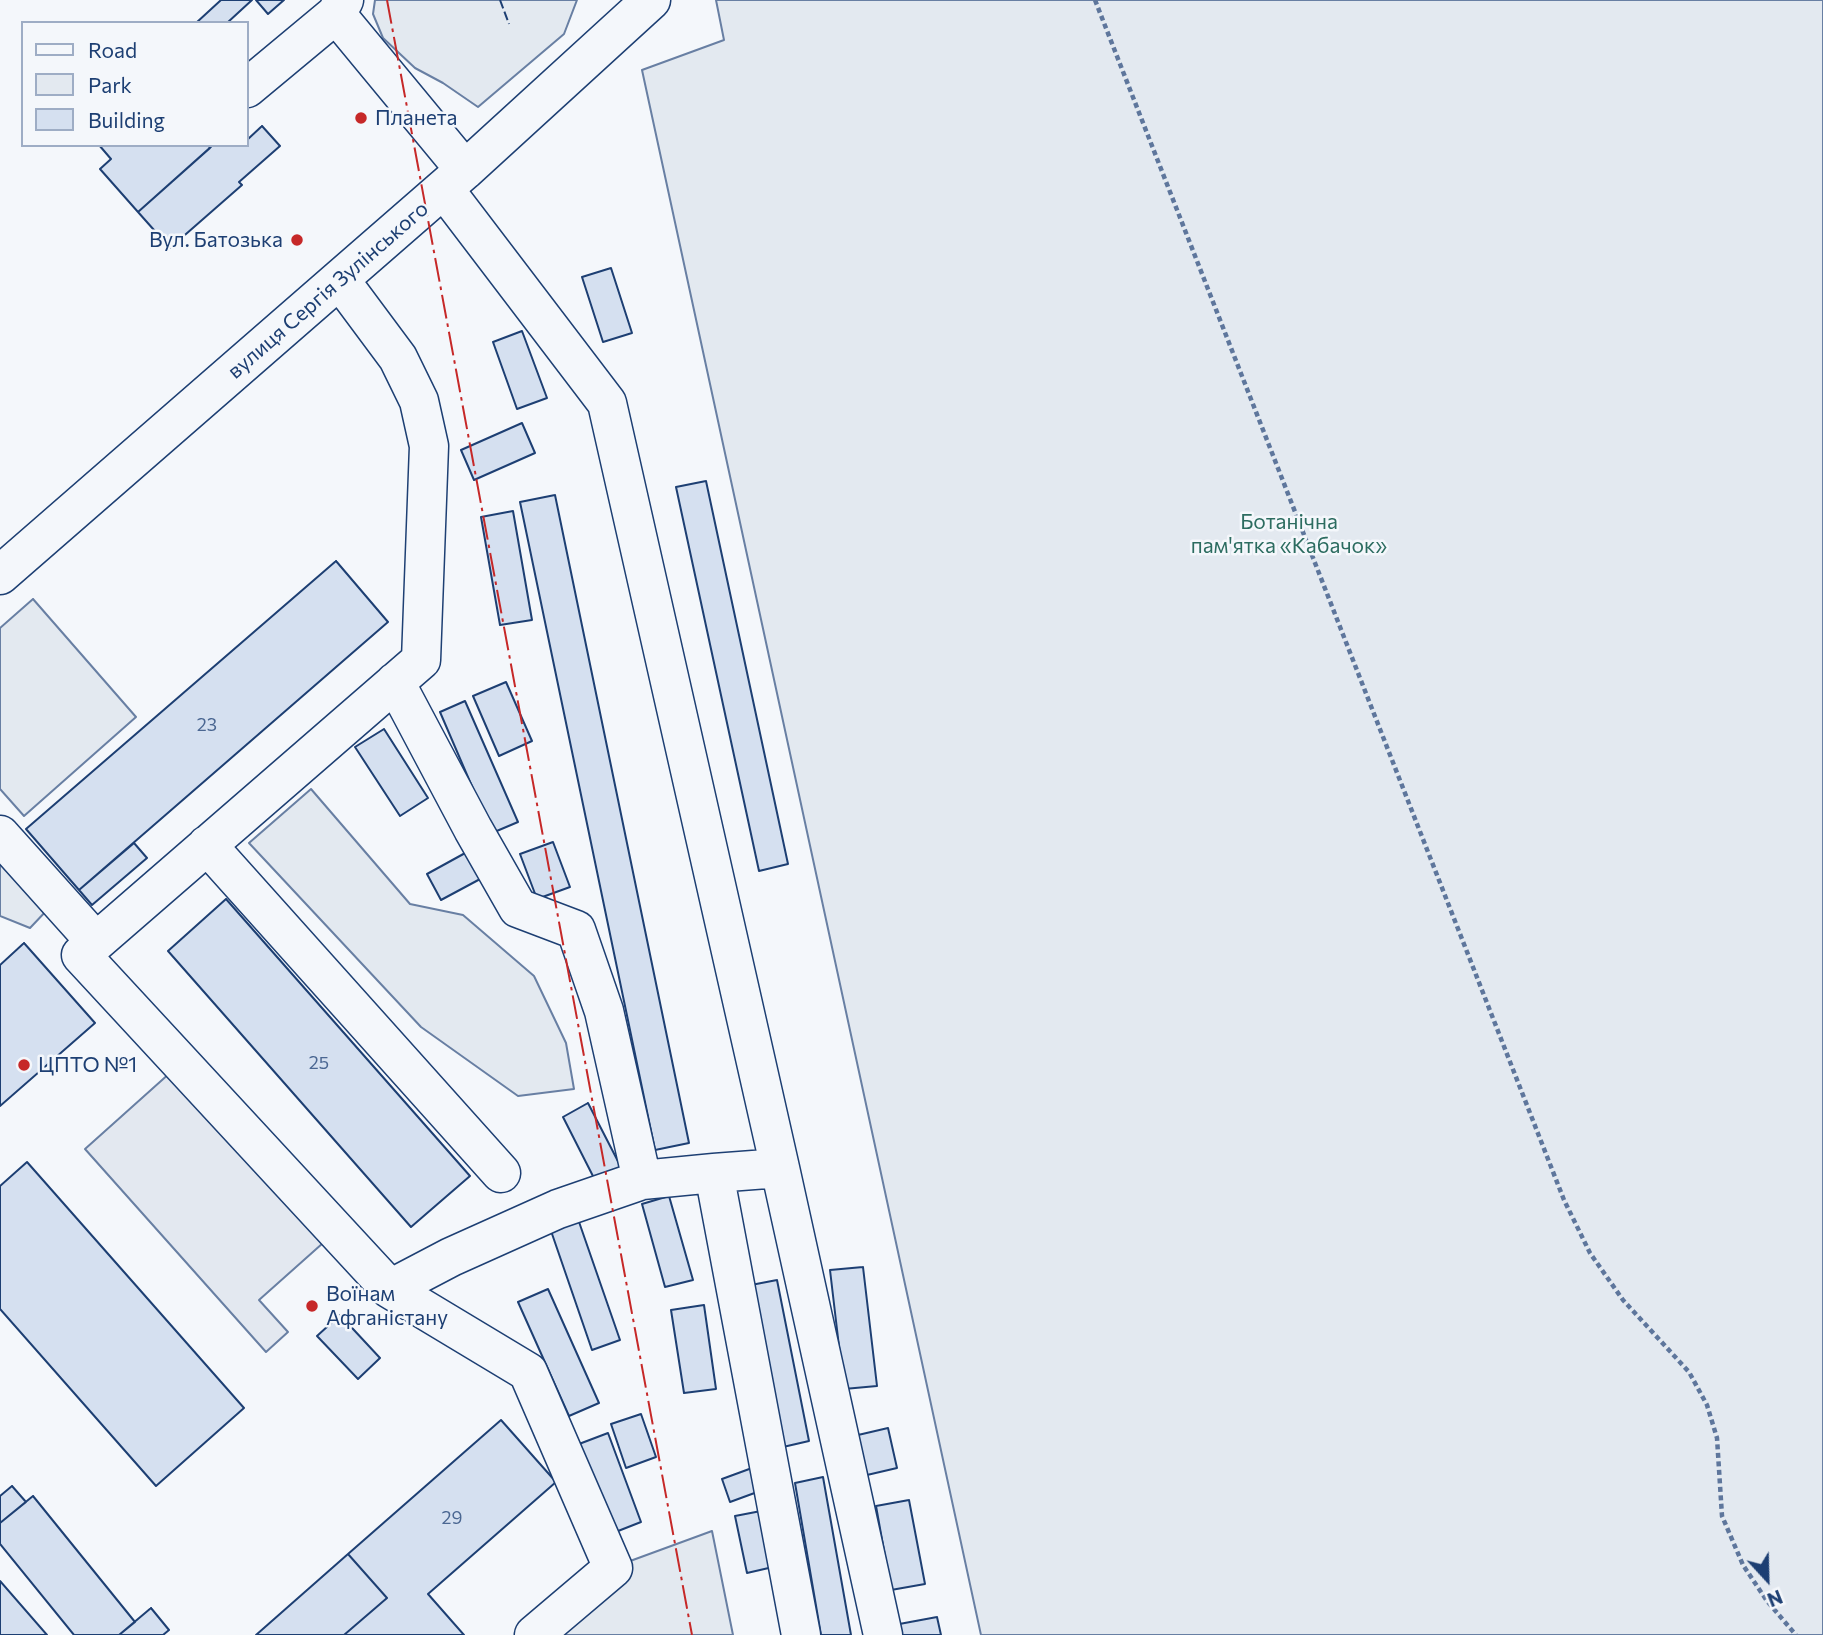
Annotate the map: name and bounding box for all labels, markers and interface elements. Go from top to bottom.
legend [21,21,248,147]
text: Road [88,37,137,62]
text: Park [88,72,132,97]
place label: Планета [375,105,457,131]
text: Building [88,107,165,132]
marker: Планета [353,110,369,126]
street label: вулиця Сергія Зулінського [222,196,434,384]
place label: Вул. Батозька [149,227,283,253]
marker: Вул. Батозька [289,232,305,248]
park label: Ботанічна пам'ятка «Кабачок» [1191,509,1387,559]
house number: 23 [197,714,217,736]
place label: ЦПТО №1 [38,1052,137,1078]
house number: 25 [309,1052,329,1074]
marker: ЦПТО №1 [16,1057,32,1073]
place label: Воїнам Афганістану [326,1281,448,1331]
marker: Воїнам Афганістану [304,1298,320,1314]
house number: 29 [442,1507,462,1529]
north arrow [1732,1544,1802,1614]
text: N [1764,1586,1786,1612]

